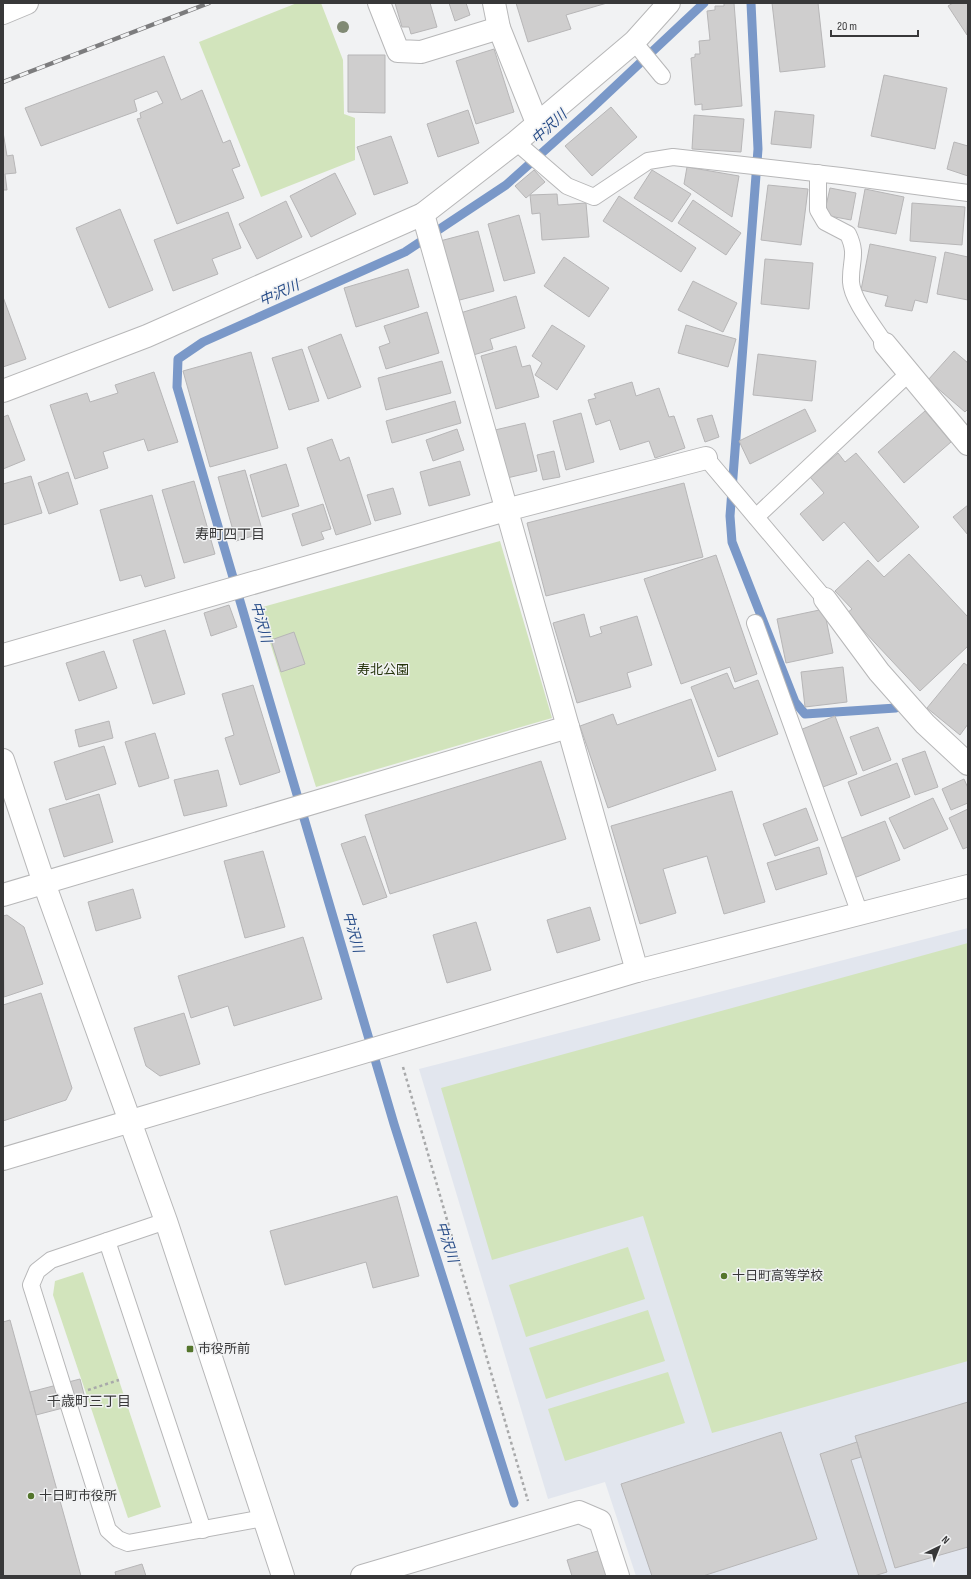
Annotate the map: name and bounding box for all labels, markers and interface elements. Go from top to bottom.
scale bar [831,12,918,38]
text: 20 m [837,19,857,34]
water label: 中沢川 [528,105,572,148]
water label: 中沢川 [256,276,303,309]
district label: 寿町四丁目 [195,526,265,543]
water label: 中沢川 [247,599,276,646]
park label: 寿北公園 [357,662,409,678]
water label: 中沢川 [339,909,368,956]
water label: 中沢川 [432,1219,462,1267]
place label: 十日町高等学校 [732,1268,823,1284]
marker: 十日町高等学校 [719,1271,729,1281]
place label: 市役所前 [198,1341,250,1357]
marker: 市役所前 [185,1344,195,1354]
district label: 千歳町三丁目 [47,1393,131,1410]
place label: 十日町市役所 [39,1488,117,1504]
marker: 十日町市役所 [26,1491,36,1501]
north arrow [919,1527,959,1567]
text: N [939,1533,952,1547]

